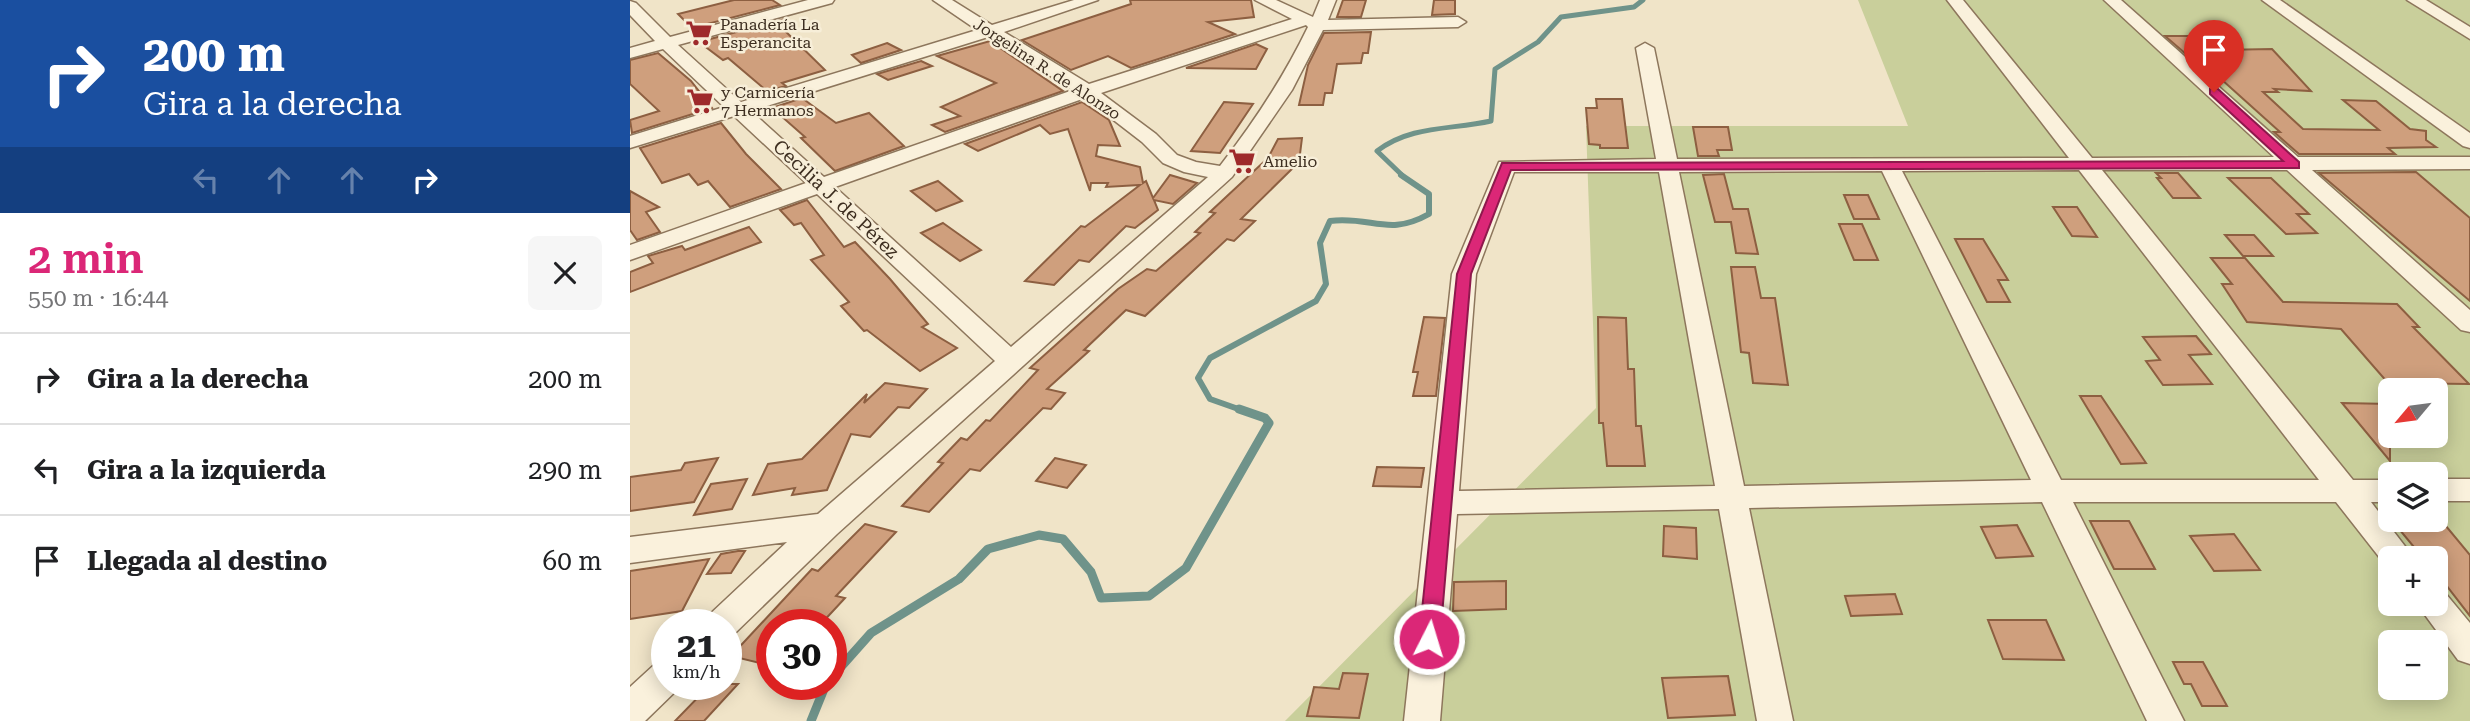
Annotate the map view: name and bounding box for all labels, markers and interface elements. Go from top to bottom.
street label: Jorgelina R. de Alonzo [970,14,1124,124]
place label: Panadería La Esperancita [720,15,820,52]
supermarket icon: Panadería La Esperancita [684,18,714,48]
pin [2184,20,2244,92]
text: 200 m [143,26,285,83]
icon: right [28,28,119,119]
icon: arrive [2195,31,2233,69]
place label: y Carnicería 7 Hermanos [721,83,815,120]
text: Gira a la derecha [143,85,402,123]
supermarket icon: y Carnicería 7 Hermanos [685,86,715,116]
street label: Cecilia J. de Pérez [768,135,904,263]
supermarket icon: Amelio [1227,146,1257,176]
place label: Amelio [1263,152,1317,171]
icon: left [187,161,225,199]
icon: ahead [260,161,298,199]
icon: ahead [333,161,371,199]
icon: right [406,161,444,199]
text: 2 min [28,234,144,283]
button: close [528,236,602,310]
text: 550 m · 16:44 [28,285,168,312]
icon: right [28,360,66,398]
text: Gira a la derecha [87,364,308,394]
text: 200 m [528,364,602,394]
north arrow [2378,378,2448,448]
map controls [2378,378,2448,700]
icon: left [28,451,66,489]
text: Gira a la izquierda [87,455,326,485]
text: 290 m [528,455,602,485]
button: layers [2378,462,2448,532]
icon: arrive [28,542,66,580]
text: Llegada al destino [87,546,327,576]
text: 60 m [543,546,602,576]
button: + [2378,546,2448,616]
position arrow [1392,602,1466,676]
speed limit sign: 30 [756,609,847,700]
text: 21 [677,625,716,666]
button: − [2378,630,2448,700]
text: km/h [672,661,721,682]

